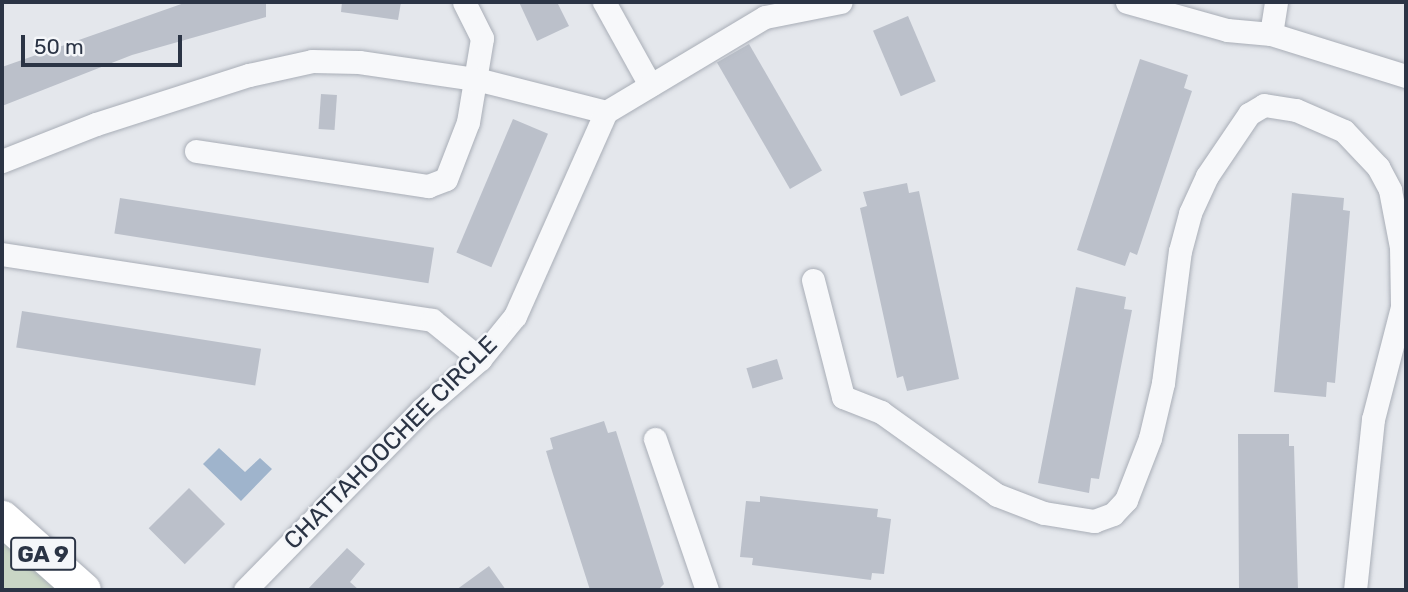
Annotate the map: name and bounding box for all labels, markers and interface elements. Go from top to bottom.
scale bar [24,21,186,65]
text: 50 m [34,34,84,59]
street label: CHATTAHOOCHEE CIRCLE [278,330,504,556]
road number: GA 9 [10,534,76,574]

